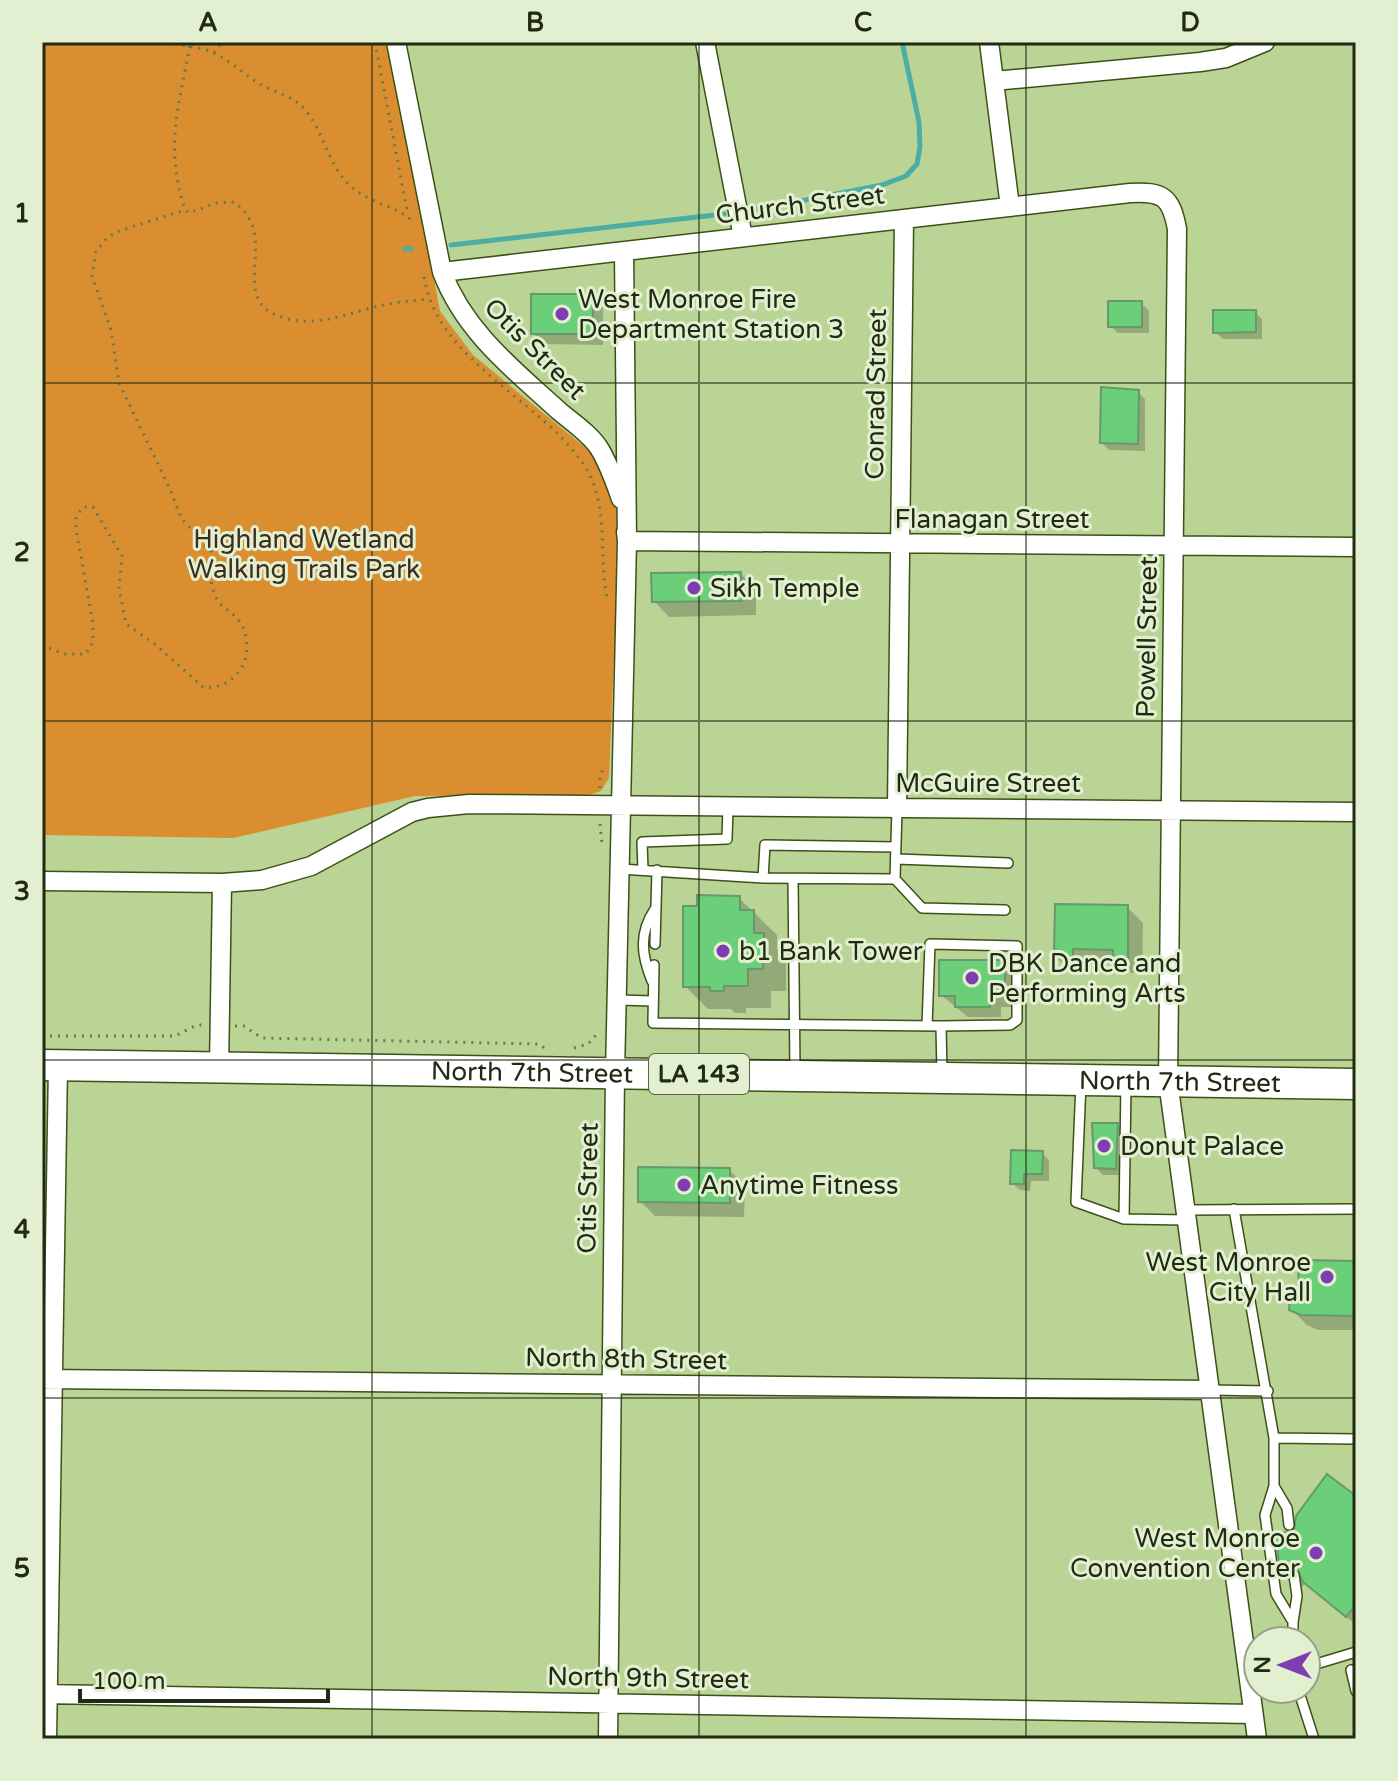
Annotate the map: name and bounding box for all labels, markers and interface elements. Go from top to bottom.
text: A [198,7,218,38]
text: B [526,7,544,38]
text: C [854,7,872,38]
text: D [1180,7,1200,38]
street label: Church Street [714,179,886,231]
text: 1 [14,198,30,229]
place label: West Monroe Fire Department Station 3 [578,284,844,345]
street label: Otis Street [478,292,592,406]
marker: West Monroe Fire Department Station 3 [553,305,571,323]
street label: Conrad Street [859,308,893,480]
street label: Flanagan Street [894,504,1090,535]
park label: Highland Wetland Walking Trails Park [188,524,420,585]
text: 2 [14,537,30,568]
street label: Powell Street [1130,556,1164,718]
place label: Sikh Temple [710,573,859,604]
marker: Sikh Temple [685,579,703,597]
street label: McGuire Street [895,768,1081,799]
text: 3 [14,876,30,907]
place label: b1 Bank Tower [739,936,923,967]
marker: b1 Bank Tower [714,942,732,960]
place label: DBK Dance and Performing Arts [988,948,1186,1009]
marker: DBK Dance and Performing Arts [963,969,981,987]
road number: LA 143 [649,1054,749,1094]
street label: North 7th Street [431,1055,633,1089]
street label: North 7th Street [1079,1064,1281,1098]
street label: Otis Street [571,1122,605,1254]
place label: Donut Palace [1120,1131,1284,1162]
marker: Donut Palace [1095,1137,1113,1155]
place label: Anytime Fitness [700,1170,899,1201]
marker: Anytime Fitness [675,1176,693,1194]
text: 4 [14,1214,30,1245]
place label: West Monroe City Hall [1146,1247,1311,1308]
marker: West Monroe City Hall [1318,1268,1336,1286]
street label: North 8th Street [525,1342,727,1376]
place label: West Monroe Convention Center [1070,1523,1300,1584]
marker: West Monroe Convention Center [1307,1544,1325,1562]
text: 5 [14,1553,30,1584]
north arrow [1242,1625,1322,1705]
scale bar [80,1653,328,1703]
text: N [1250,1656,1276,1674]
street label: North 9th Street [547,1661,749,1695]
text: 100 m [92,1667,166,1696]

